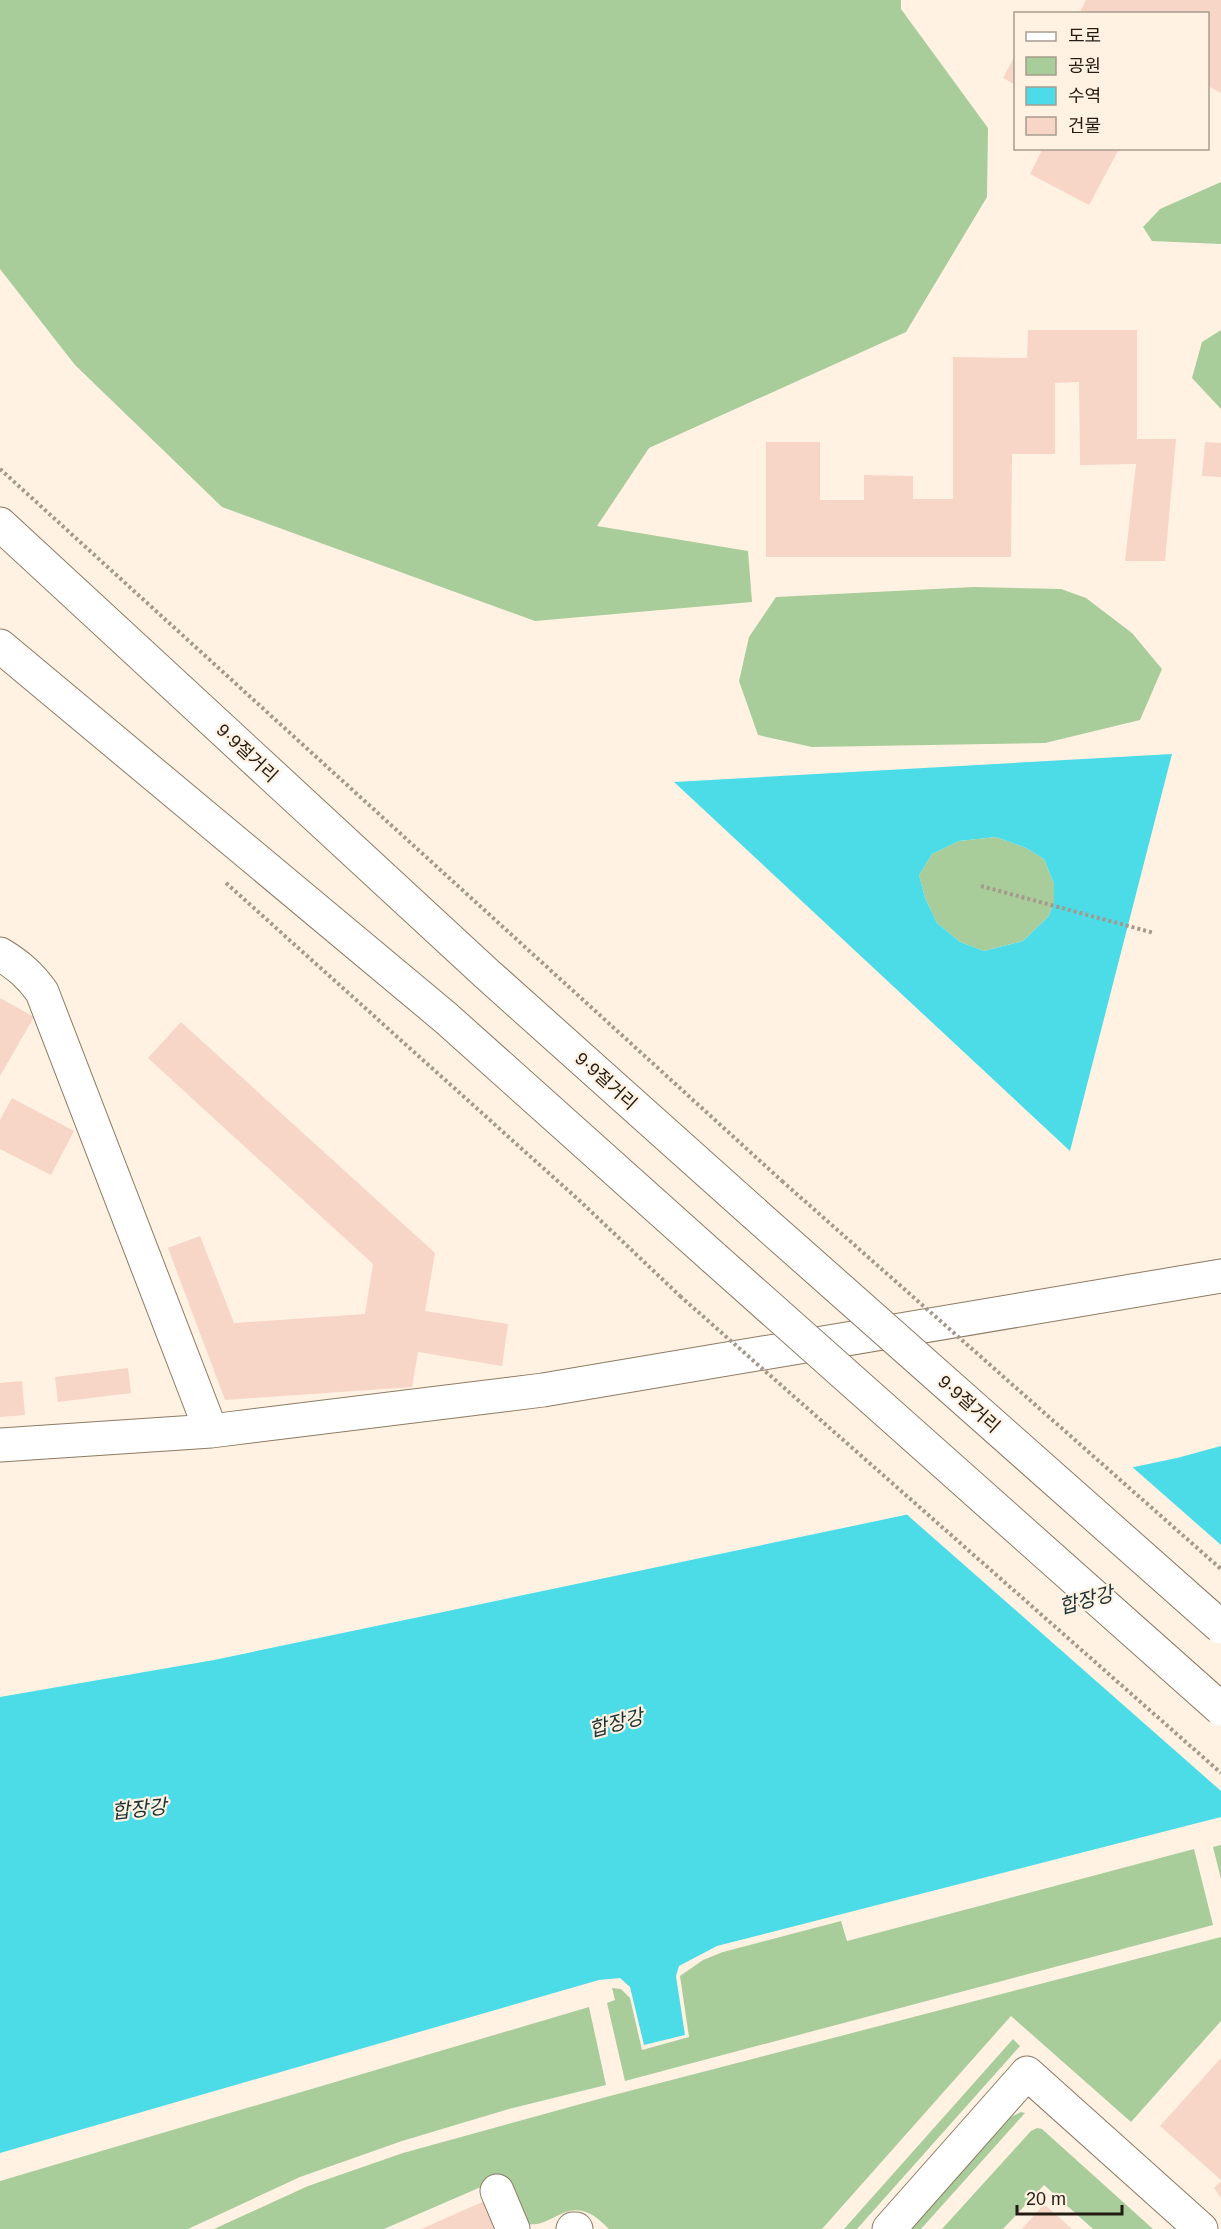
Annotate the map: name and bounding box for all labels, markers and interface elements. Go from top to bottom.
legend [1014,12,1209,150]
text: 도로 [1068,26,1101,46]
text: 공원 [1068,56,1101,76]
text: 수역 [1068,86,1101,106]
text: 건물 [1068,116,1101,136]
street label: 9·9절거리 [212,720,282,786]
street label: 9·9절거리 [571,1048,641,1114]
street label: 9·9절거리 [934,1371,1004,1437]
water label: 합장강 [1056,1582,1118,1618]
water label: 합장강 [586,1705,648,1741]
water label: 합장강 [110,1795,170,1823]
scale bar [1017,2178,1122,2216]
text: 20 m [1026,2189,1066,2209]

